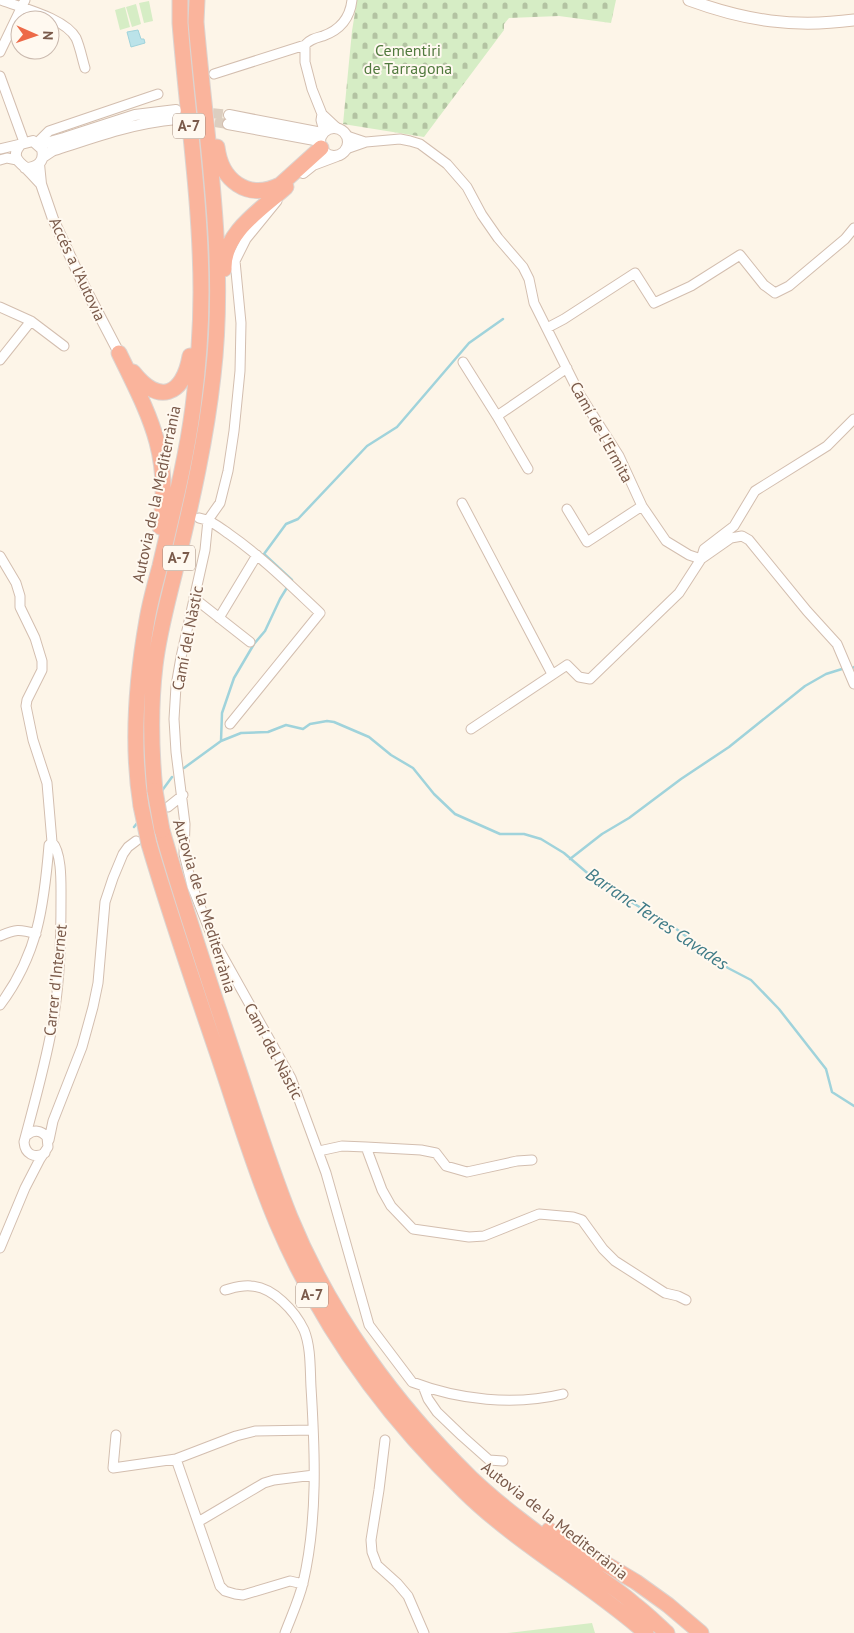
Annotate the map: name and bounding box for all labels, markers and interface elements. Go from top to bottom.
north arrow [10,10,60,60]
text: N [39,31,57,40]
park label: Cementiri de Tarragona [364,40,452,78]
road number: A-7 [173,114,205,138]
street label: Accés a l'Autovia [45,214,111,324]
street label: Camí de l'Ermita [566,378,638,486]
street label: Autovia de la Mediterrània [127,404,185,584]
road number: A-7 [163,546,195,570]
street label: Camí del Nàstic [167,584,207,692]
street label: Autovia de la Mediterrània [169,817,241,995]
water label: Barranc Terres Cavades [582,862,734,975]
street label: Carrer d'Internet [39,923,71,1037]
street label: Camí del Nàstic [240,999,308,1103]
road number: A-7 [296,1282,328,1308]
street label: Autovia de la Mediterrània [478,1457,632,1583]

